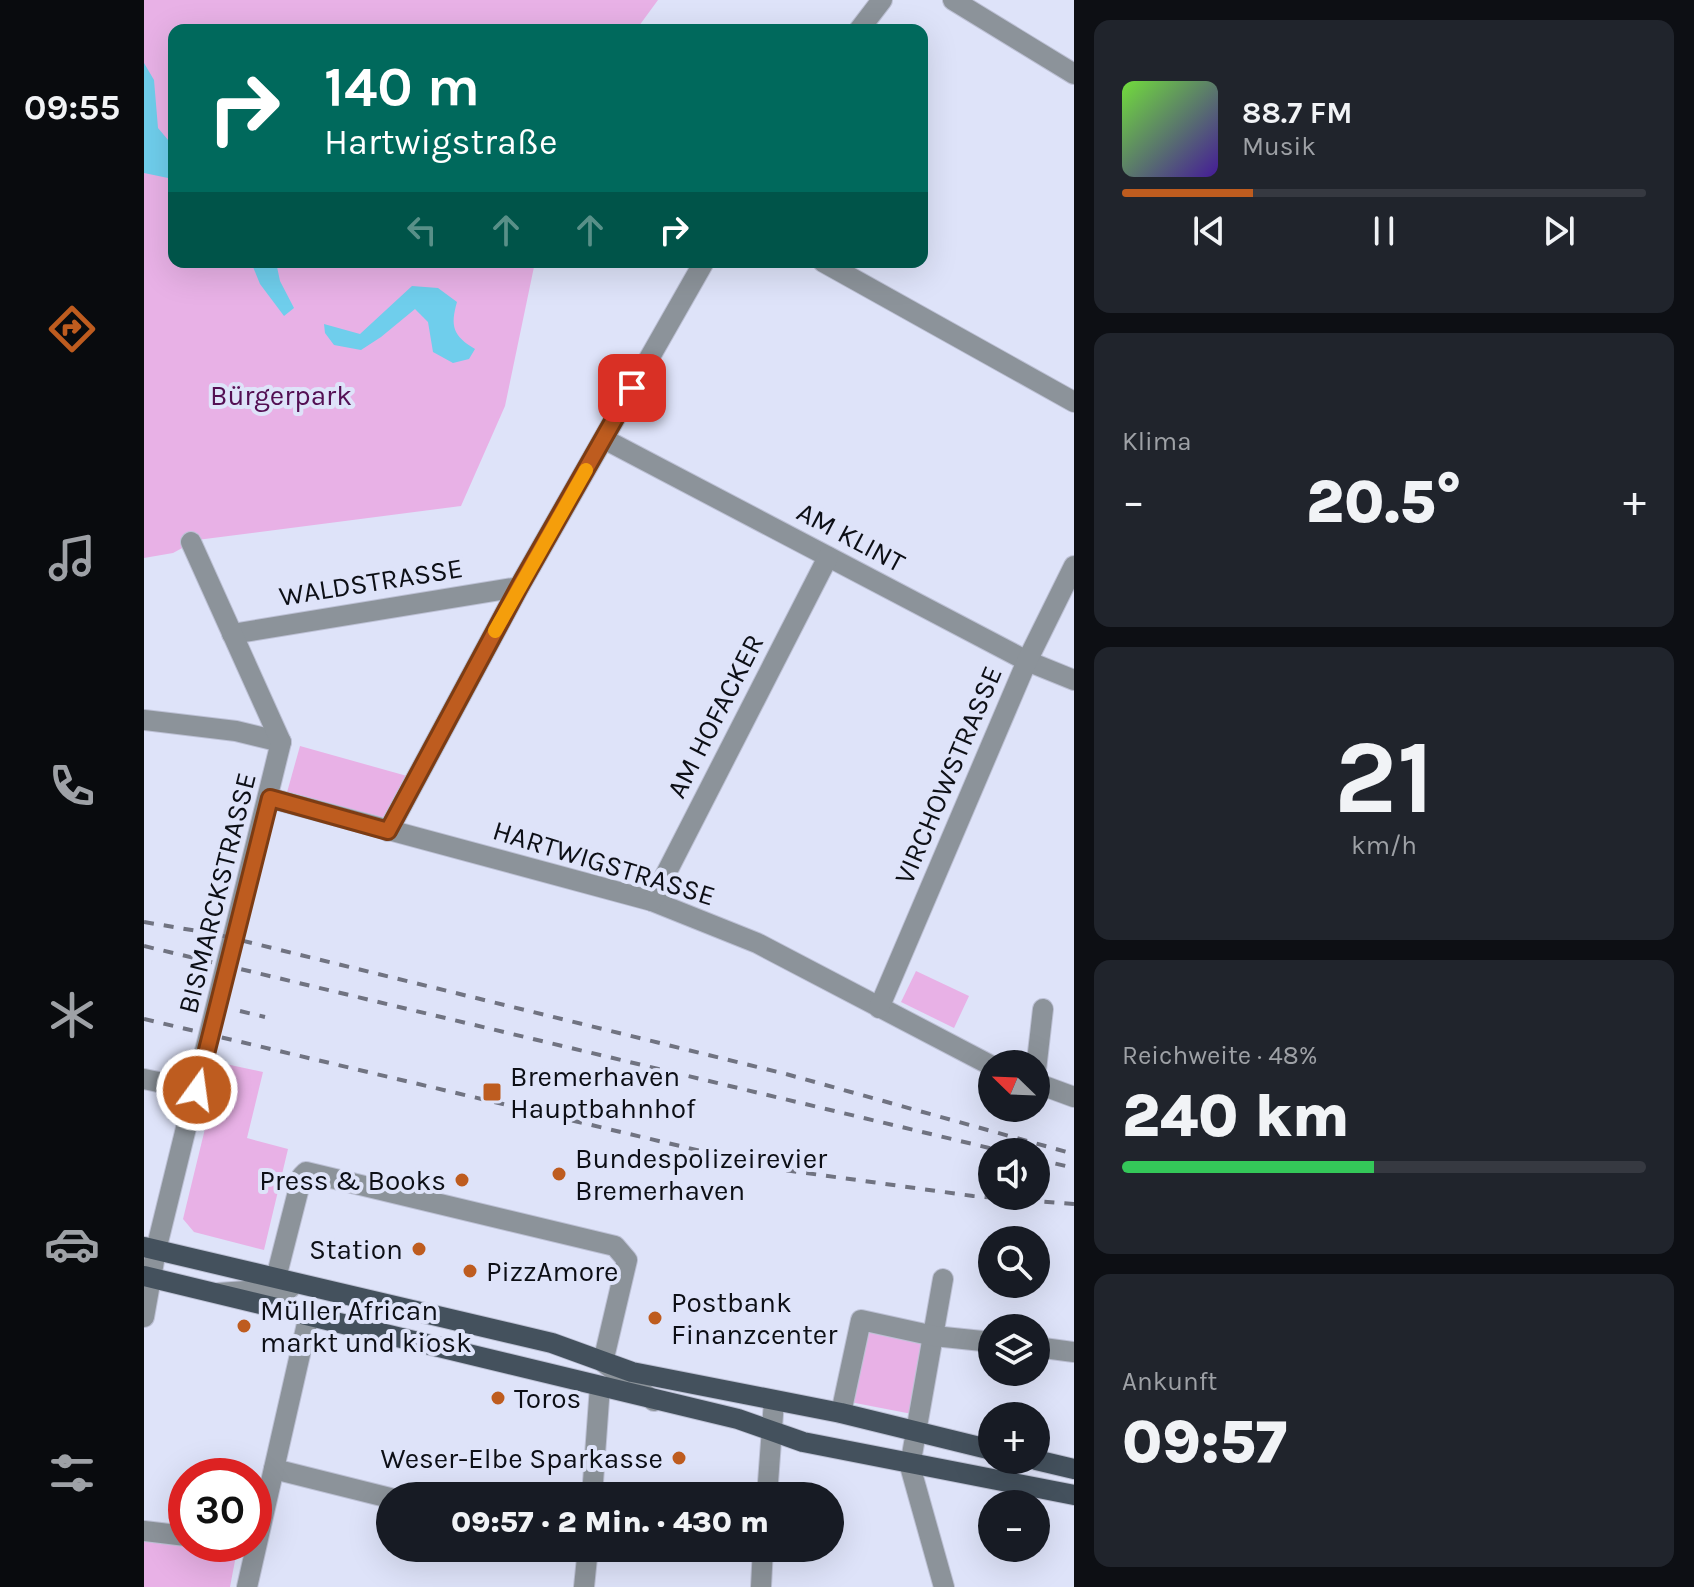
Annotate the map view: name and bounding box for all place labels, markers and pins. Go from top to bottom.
pin [598,354,666,422]
place label: Bremerhaven Hauptbahnhof [510,1060,696,1125]
marker: Bremerhaven Hauptbahnhof [481,1081,503,1103]
place label: Bundespolizeirevier Bremerhaven [575,1142,828,1207]
place label: Press & Books [259,1164,446,1197]
marker: Bundespolizeirevier Bremerhaven [550,1165,568,1183]
marker: Press & Books [453,1171,471,1189]
place label: Station [309,1233,403,1266]
marker: Station [410,1240,428,1258]
place label: PizzAmore [486,1255,619,1288]
marker: PizzAmore [461,1262,479,1280]
place label: Postbank Finanzcenter [671,1286,838,1351]
place label: Müller African markt und kiosk [260,1294,472,1359]
marker: Postbank Finanzcenter [646,1309,664,1327]
marker: Müller African markt und kiosk [235,1317,253,1335]
place label: Toros [514,1382,581,1415]
marker: Toros [489,1389,507,1407]
place label: Weser-Elbe Sparkasse [381,1442,663,1475]
marker: Weser-Elbe Sparkasse [670,1449,688,1467]

